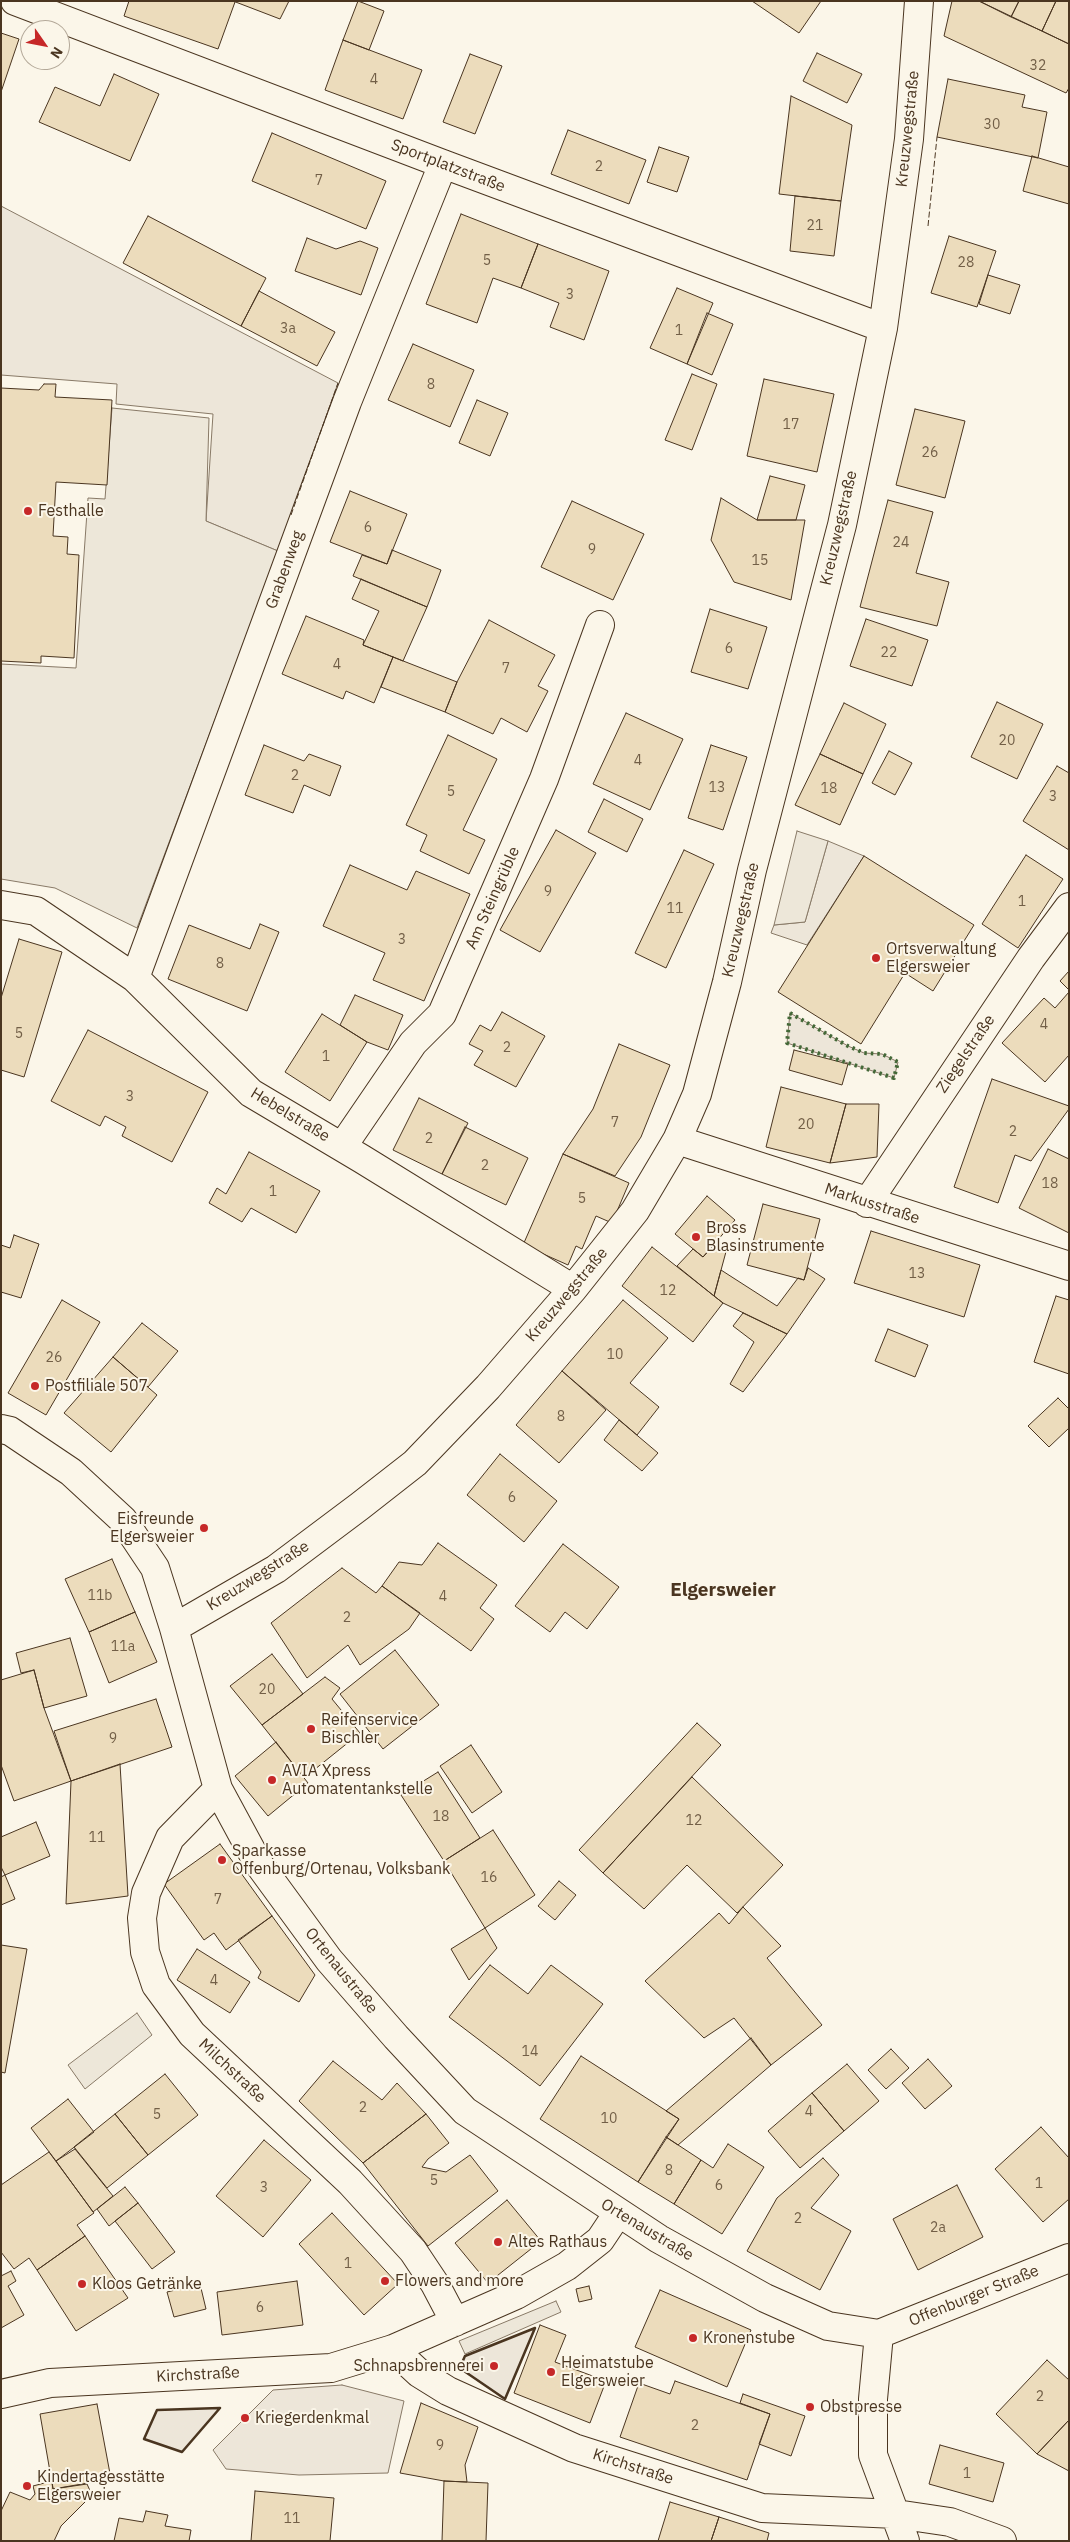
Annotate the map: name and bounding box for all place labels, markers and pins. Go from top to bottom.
place label: Festhalle [38,501,104,521]
marker: Festhalle [22,505,34,517]
place label: Ortsverwaltung Elgersweier [886,939,996,977]
marker: Ortsverwaltung Elgersweier [870,952,882,964]
place label: Bross Blasinstrumente [706,1218,825,1256]
marker: Bross Blasinstrumente [690,1231,702,1243]
place label: Postfiliale 507 [45,1376,148,1396]
marker: Postfiliale 507 [29,1380,41,1392]
place label: Eisfreunde Elgersweier [110,1509,194,1547]
marker: Eisfreunde Elgersweier [198,1522,210,1534]
place label: Reifenservice Bischler [321,1710,418,1748]
marker: Reifenservice Bischler [305,1723,317,1735]
place label: AVIA Xpress Automatentankstelle [282,1761,433,1799]
marker: AVIA Xpress Automatentankstelle [266,1774,278,1786]
place label: Sparkasse Offenburg/Ortenau, Volksbank [232,1841,450,1879]
marker: Sparkasse Offenburg/Ortenau, Volksbank [216,1854,228,1866]
place label: Altes Rathaus [508,2232,607,2252]
marker: Altes Rathaus [492,2236,504,2248]
place label: Flowers and more [395,2271,524,2291]
place label: Kloos Getränke [92,2274,202,2294]
marker: Flowers and more [379,2275,391,2287]
marker: Kloos Getränke [76,2278,88,2290]
place label: Kronenstube [703,2328,795,2348]
marker: Kronenstube [687,2332,699,2344]
place label: Heimatstube Elgersweier [561,2353,654,2391]
place label: Schnapsbrennerei [353,2356,484,2376]
marker: Schnapsbrennerei [488,2360,500,2372]
marker: Heimatstube Elgersweier [545,2366,557,2378]
place label: Obstpresse [820,2397,902,2417]
marker: Obstpresse [804,2401,816,2413]
place label: Kriegerdenkmal [255,2408,369,2428]
marker: Kriegerdenkmal [239,2412,251,2424]
place label: Kindertagesstätte Elgersweier [37,2467,165,2505]
marker: Kindertagesstätte Elgersweier [21,2480,33,2492]

